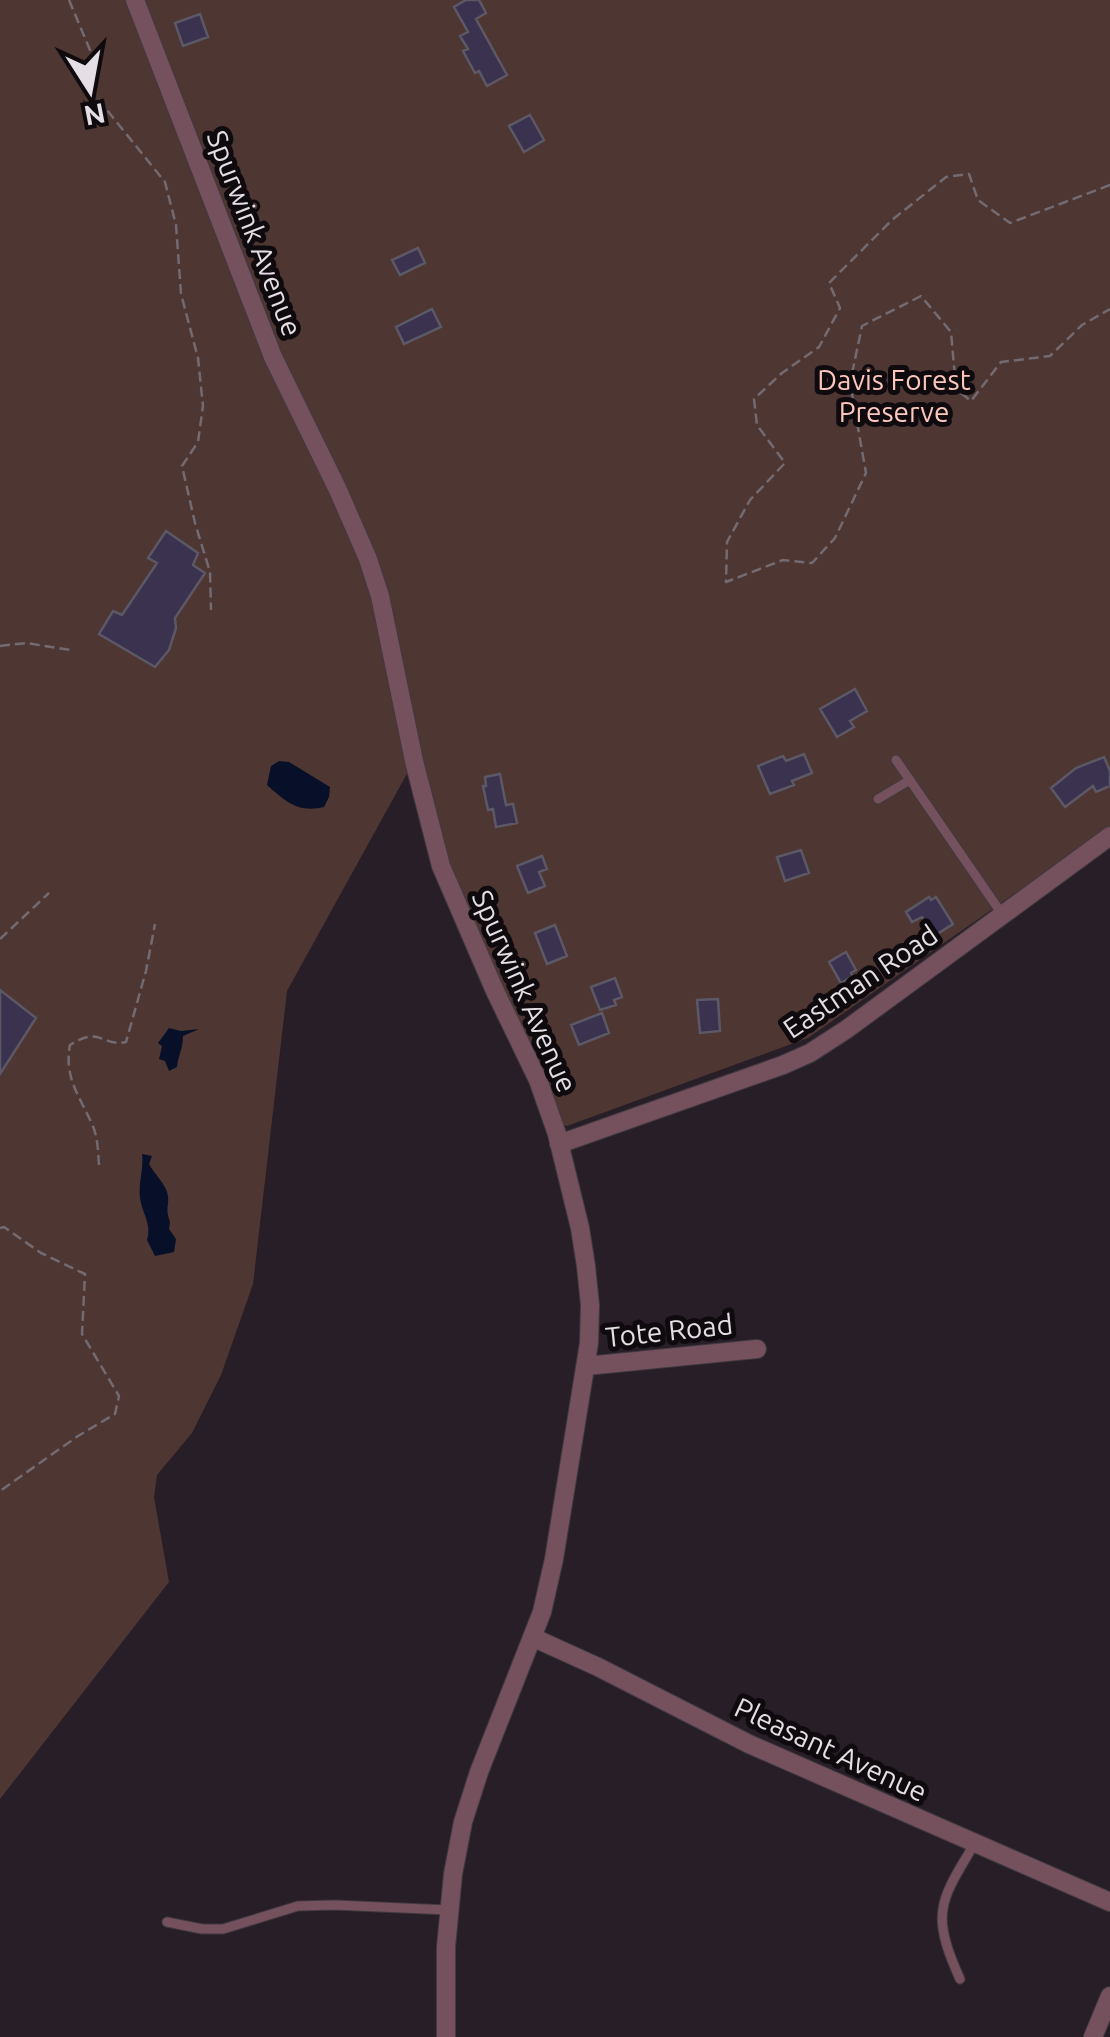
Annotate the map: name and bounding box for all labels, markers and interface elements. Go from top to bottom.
north arrow [40,40,140,140]
text: N [82,98,108,132]
street label: Spurwink Avenue [202,126,308,340]
park label: Davis Forest Preserve [817,364,971,427]
street label: Spurwink Avenue [467,885,583,1097]
street label: Eastman Road [777,918,943,1044]
street label: Tote Road [604,1308,734,1352]
street label: Pleasant Avenue [730,1691,932,1807]

